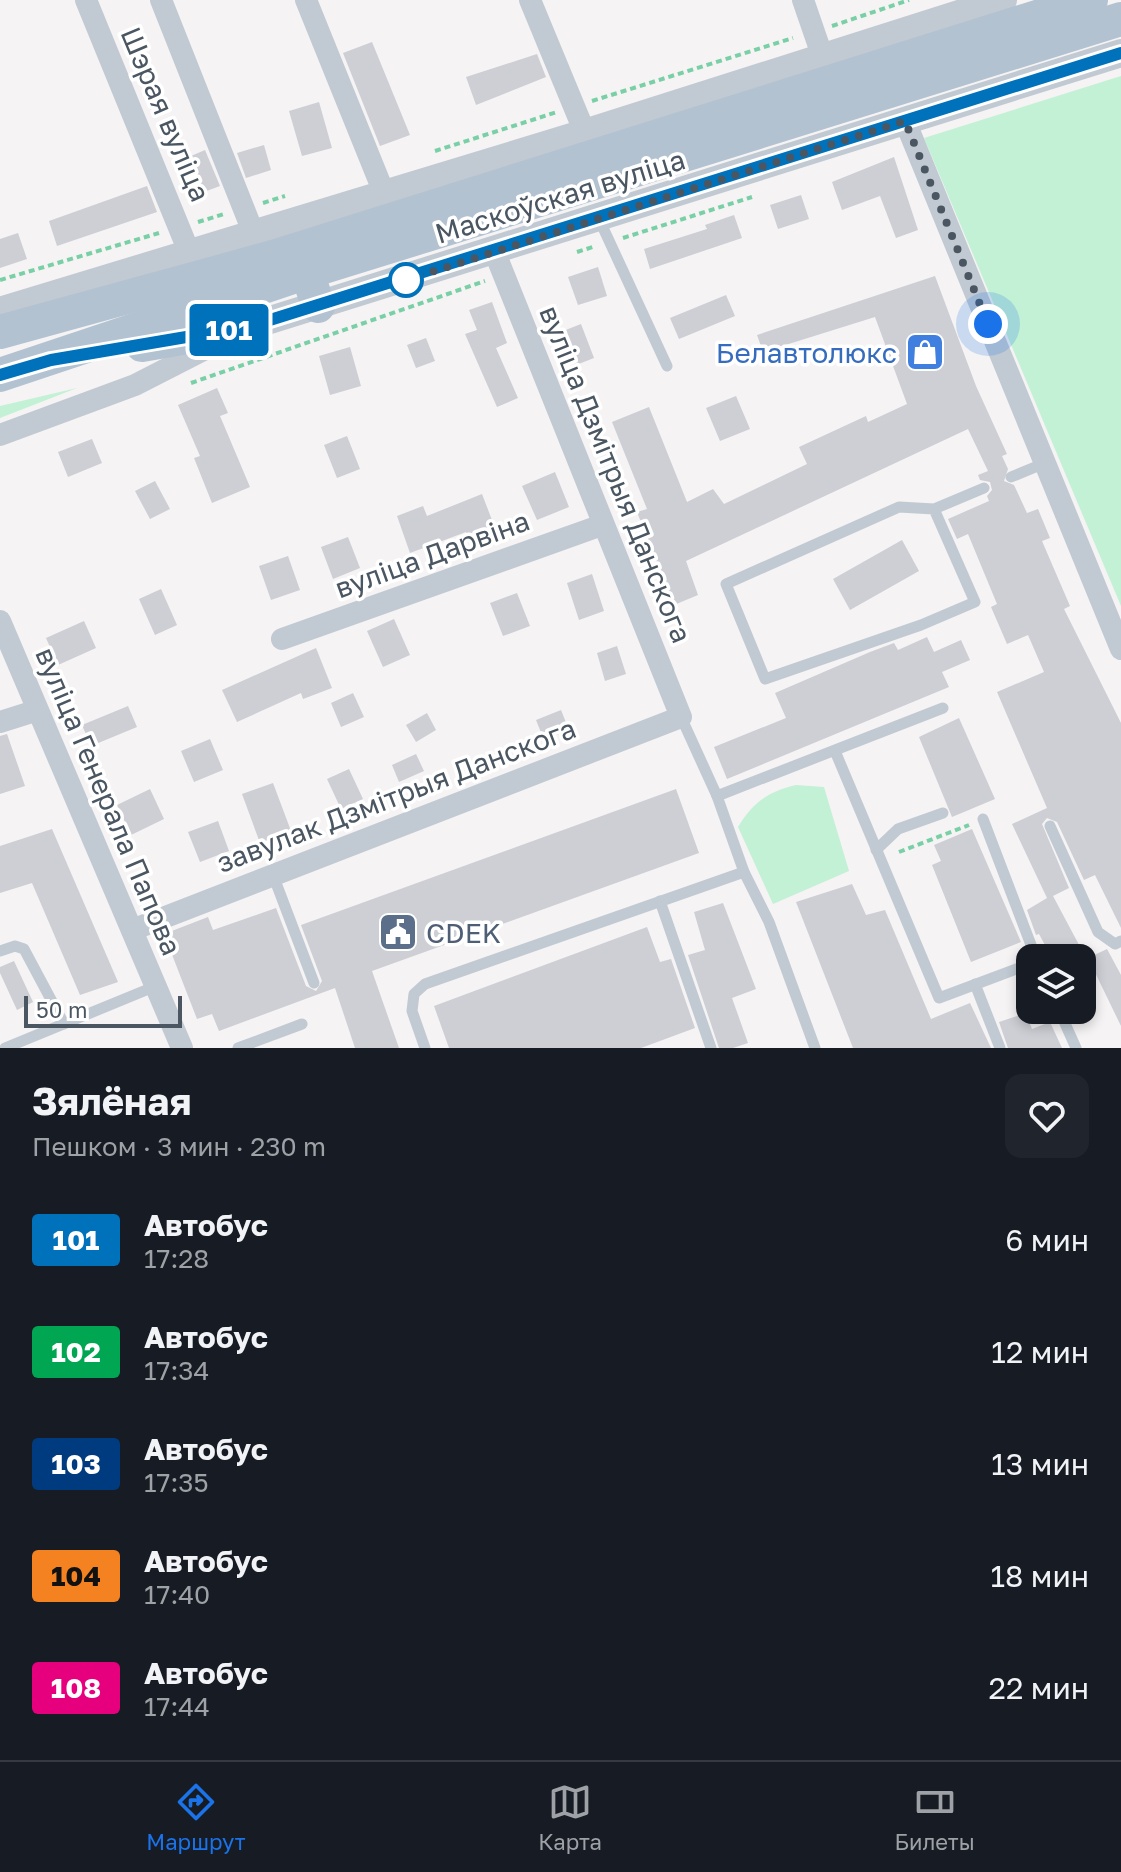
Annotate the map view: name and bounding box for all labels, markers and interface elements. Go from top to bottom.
street label: Шэрая вуліца [114,22,218,206]
street label: Маскоўская вуліца [431,142,689,250]
unlabelled marker [389,263,423,297]
street label: вуліца Дзмітрыя Данскога [533,301,699,647]
line badge: 101 [183,304,275,356]
your location [968,304,1008,344]
text: 101 [205,313,253,346]
shop icon: Белавтолюкс [904,331,946,373]
place label: Белавтолюкс [716,336,897,369]
street label: вуліца Дарвіна [330,504,534,604]
street label: вуліца Генерала Папова [29,642,189,960]
street label: завулак Дзмітрыя Данскога [212,711,580,879]
public building icon: CDEK [377,911,419,953]
place label: CDEK [426,916,501,949]
map controls [1016,944,1096,1024]
button: layers [1016,944,1096,1024]
scale bar [24,992,182,1028]
text: 50 m [36,996,87,1023]
button: heart [1005,1074,1089,1158]
text: Зялёная [32,1078,192,1123]
text: Пешком · 3 мин · 230 m [32,1131,326,1162]
text: Автобус [144,1207,268,1243]
text: 6 мин [1005,1222,1089,1258]
text: 101 [52,1223,100,1256]
text: 17:28 [144,1243,209,1274]
text: Автобус [144,1319,268,1355]
text: 12 мин [991,1334,1089,1370]
text: 102 [51,1335,101,1368]
text: 17:34 [144,1355,209,1386]
text: Автобус [144,1431,268,1467]
text: 13 мин [991,1446,1089,1482]
text: 103 [51,1447,101,1480]
text: 17:35 [144,1467,208,1498]
text: Автобус [144,1543,268,1579]
text: 18 мин [990,1558,1089,1594]
text: 104 [51,1559,101,1592]
text: 17:40 [144,1579,210,1610]
text: Автобус [144,1655,268,1691]
text: 22 мин [989,1670,1089,1706]
text: 108 [51,1671,101,1704]
text: 17:44 [144,1691,210,1722]
tab: Маршрут [146,1780,246,1855]
tab: Карта [538,1780,602,1855]
tab: Билеты [894,1780,975,1855]

